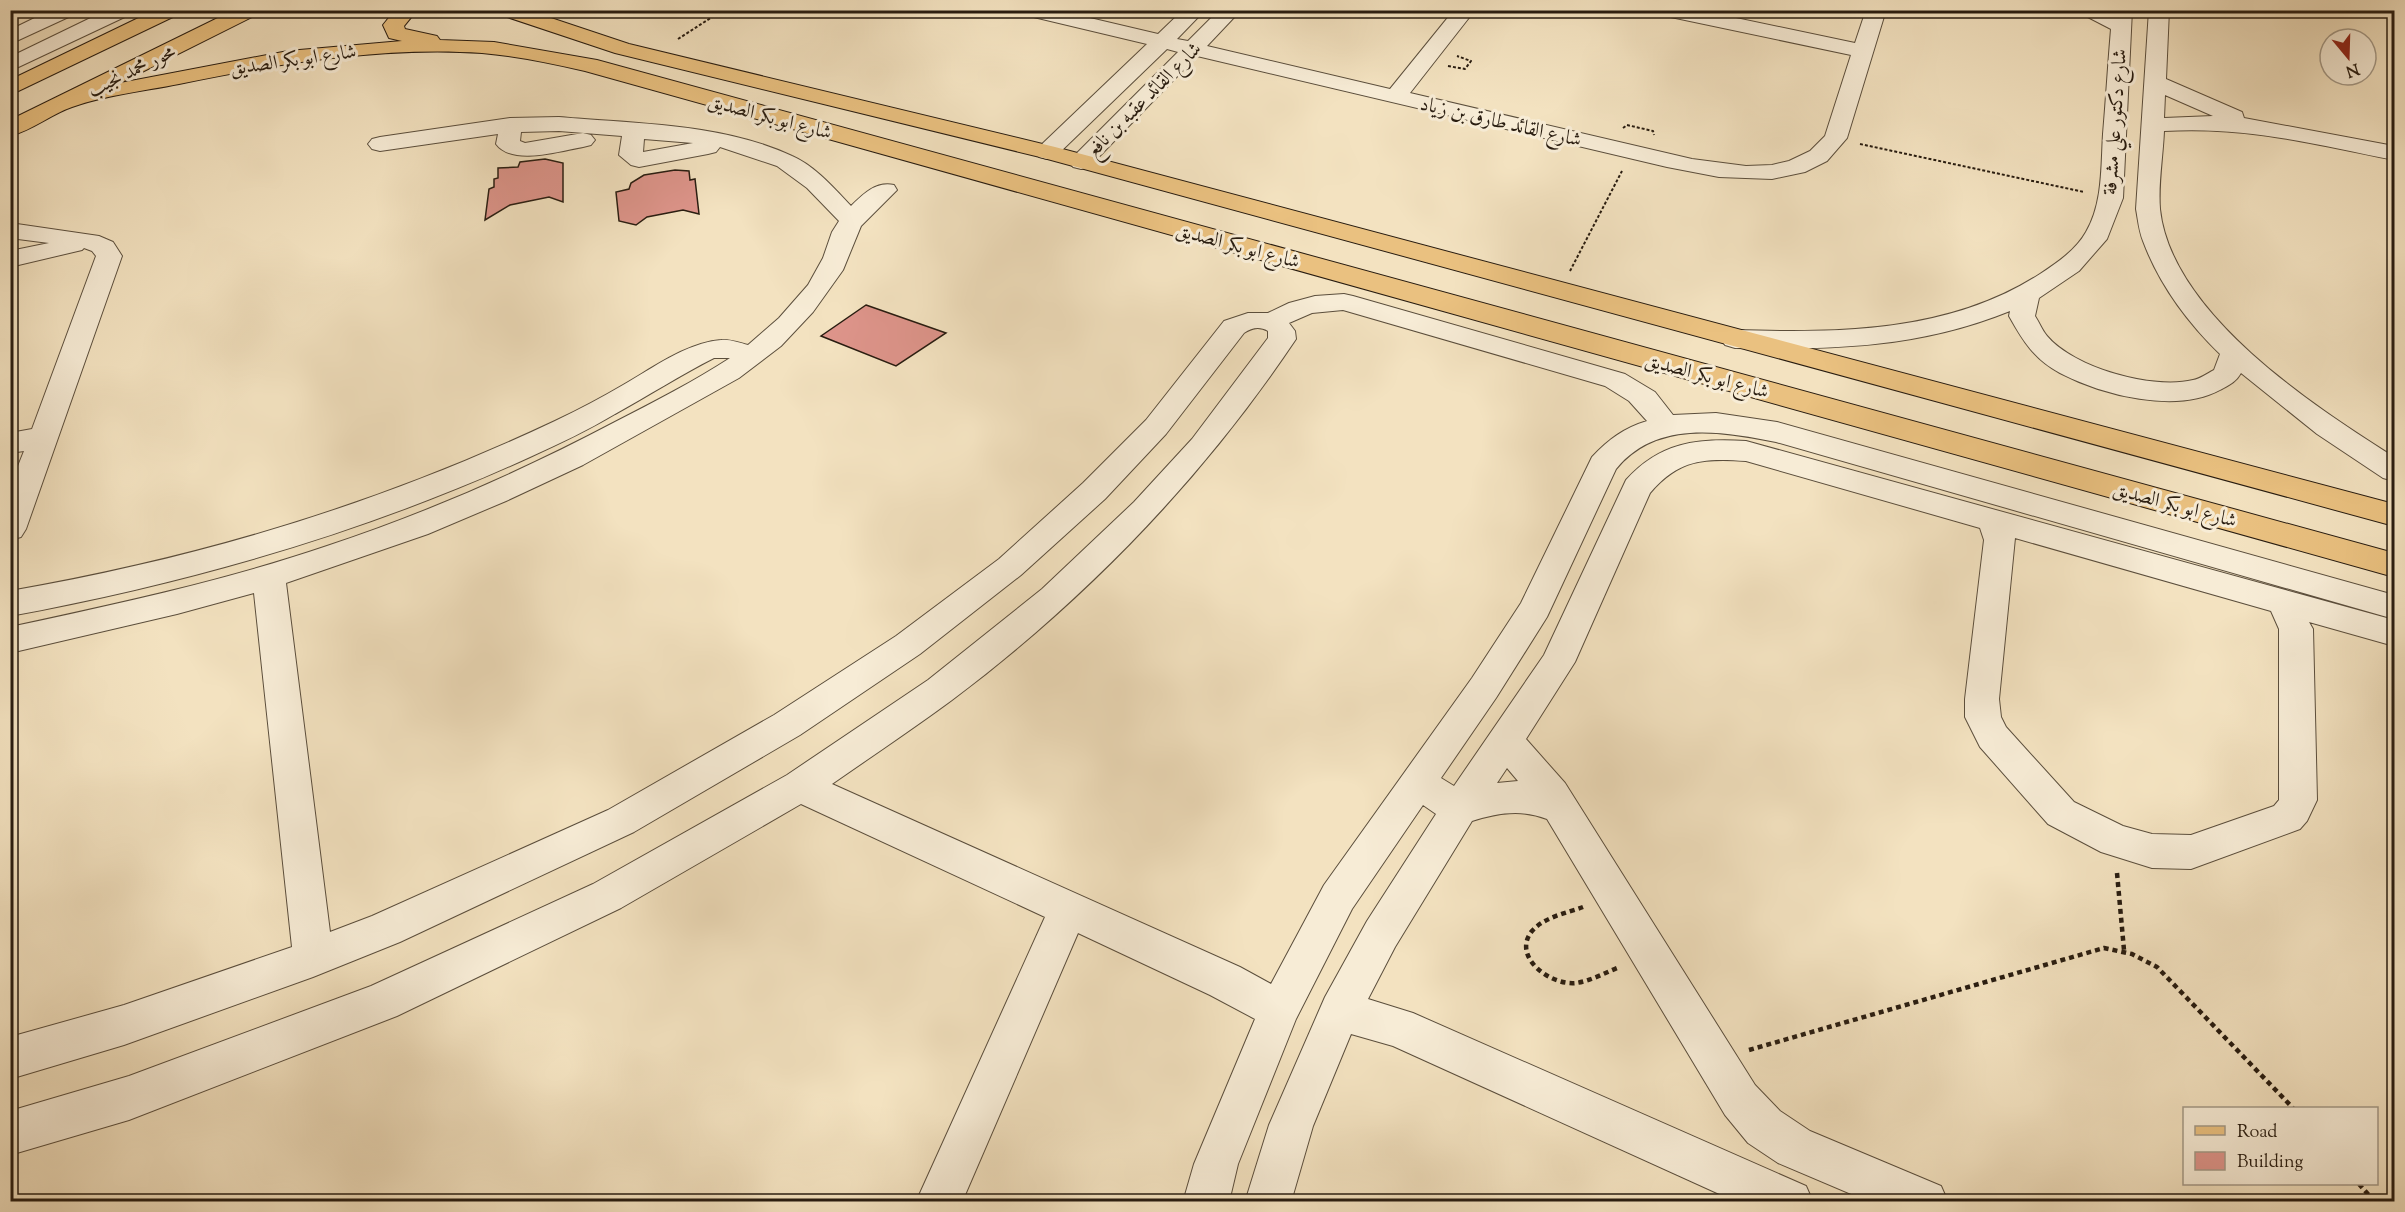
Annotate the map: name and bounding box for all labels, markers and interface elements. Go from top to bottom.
north arrow [2318,27,2378,87]
street label: شارع القائد عقبه بن نافع [1080,36,1210,166]
street label: محور محمد نجيب [83,38,181,106]
street label: شارع ابو بكر الصديق [228,38,358,86]
street label: شارع دكتور علي مشرفة [2097,48,2139,196]
text: N [2342,56,2362,82]
street label: شارع ابو بكر الصديق [704,88,835,150]
street label: شارع القائد طارق بن زياد [1416,91,1584,157]
street label: شارع ابو بكر الصديق [1172,217,1303,279]
street label: شارع ابو بكر الصديق [1641,347,1772,409]
street label: شارع ابو بكر الصديق [2109,476,2240,538]
legend [2183,1107,2378,1185]
text: Road [2237,1120,2277,1146]
text: Building [2237,1150,2303,1176]

